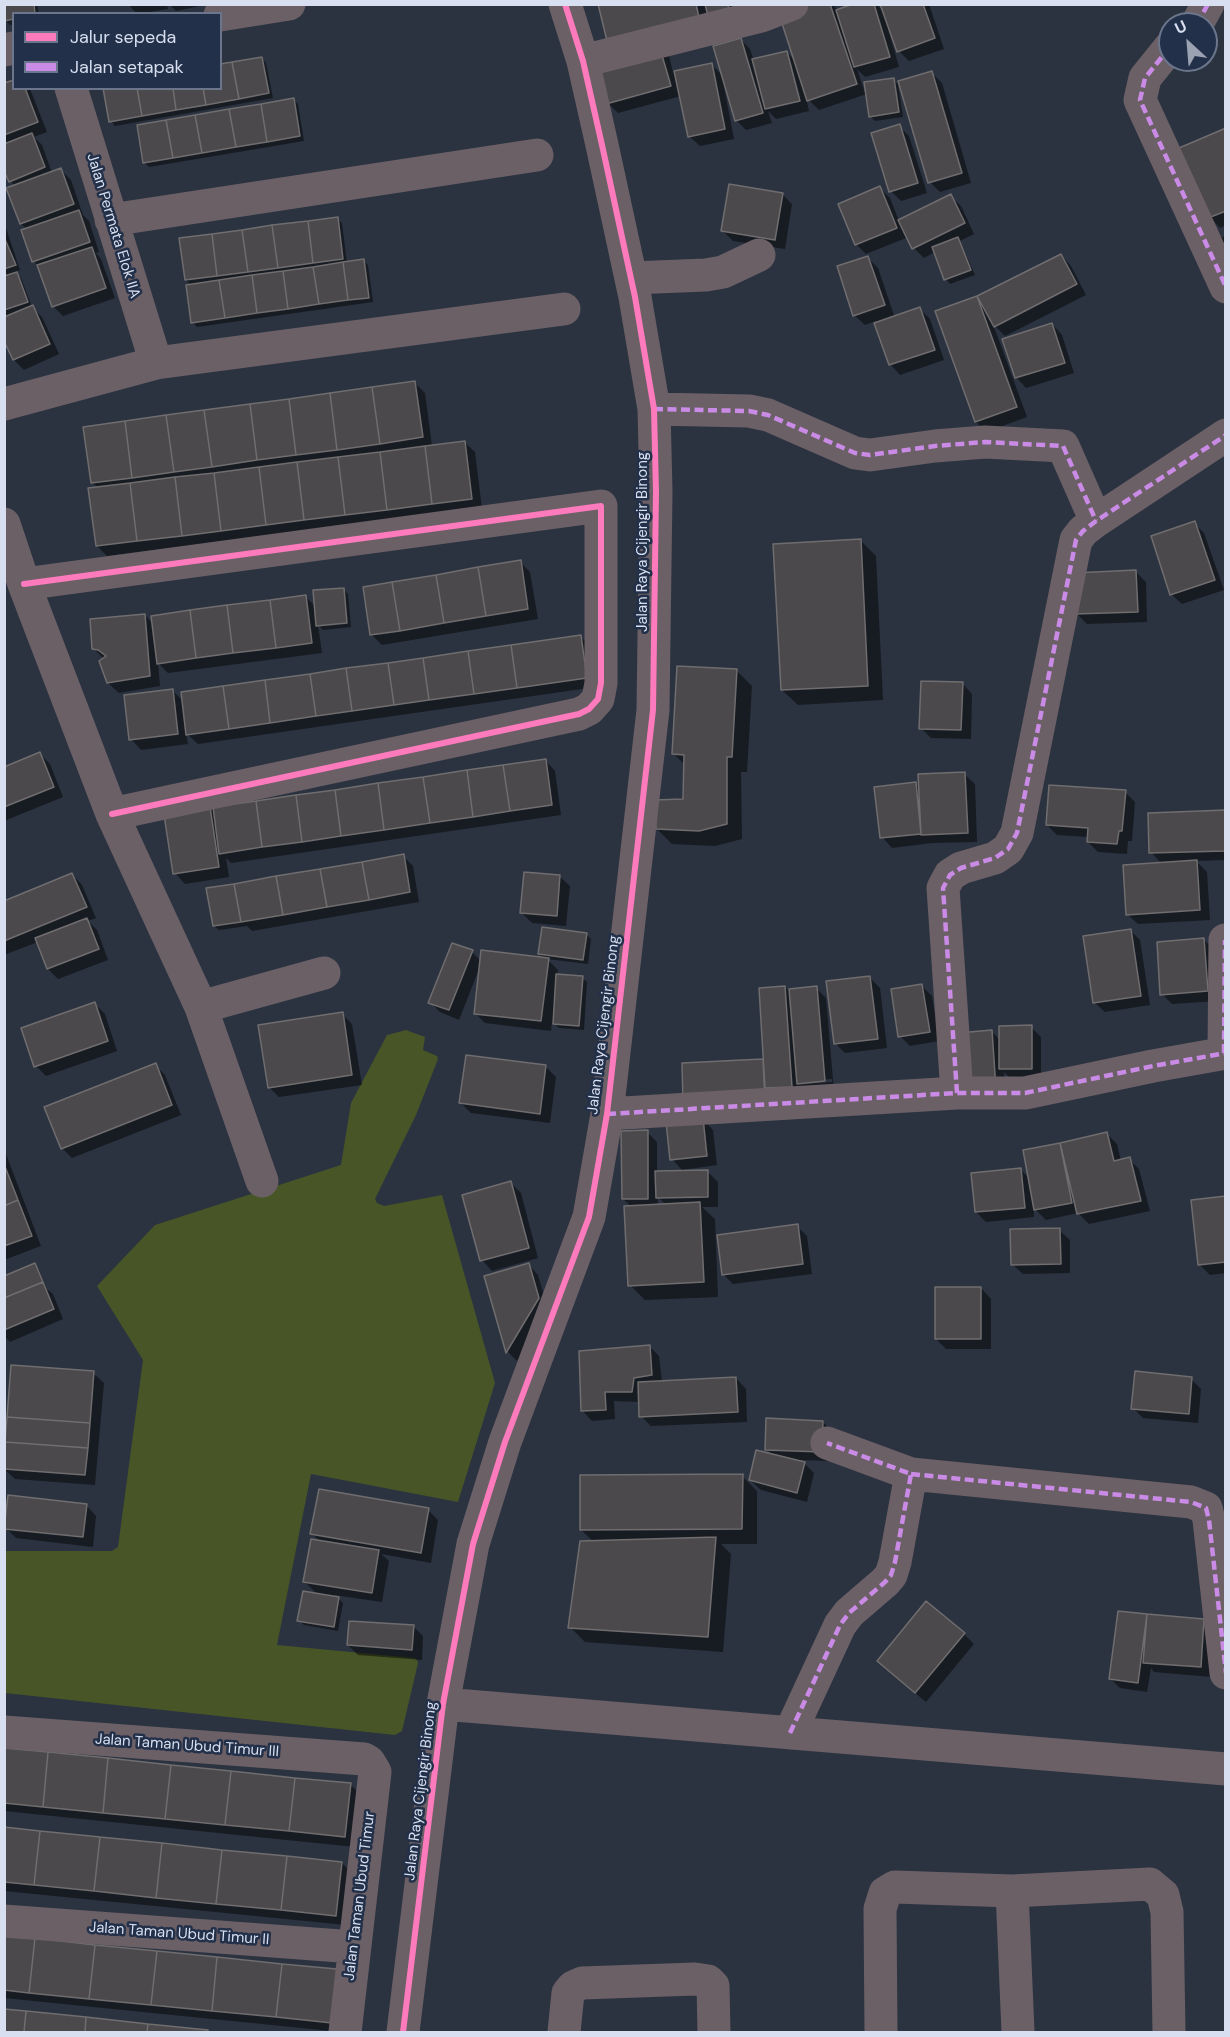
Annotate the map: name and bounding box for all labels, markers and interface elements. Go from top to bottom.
legend [12,12,222,90]
north arrow [1158,12,1218,72]
text: U [1171,15,1190,39]
text: Jalur sepeda [70,25,176,49]
text: Jalan setapak [70,55,184,79]
street label: Jalan Permata Elok IIA [82,151,144,301]
street label: Jalan Raya Cijengir Binong [634,452,652,632]
street label: Jalan Raya Cijengir Binong [584,934,624,1116]
street label: Jalan Raya Cijengir Binong [401,1700,441,1882]
street label: Jalan Taman Ubud Timur III [94,1731,280,1761]
street label: Jalan Taman Ubud Timur [341,1810,379,1982]
street label: Jalan Taman Ubud Timur II [88,1919,270,1949]

